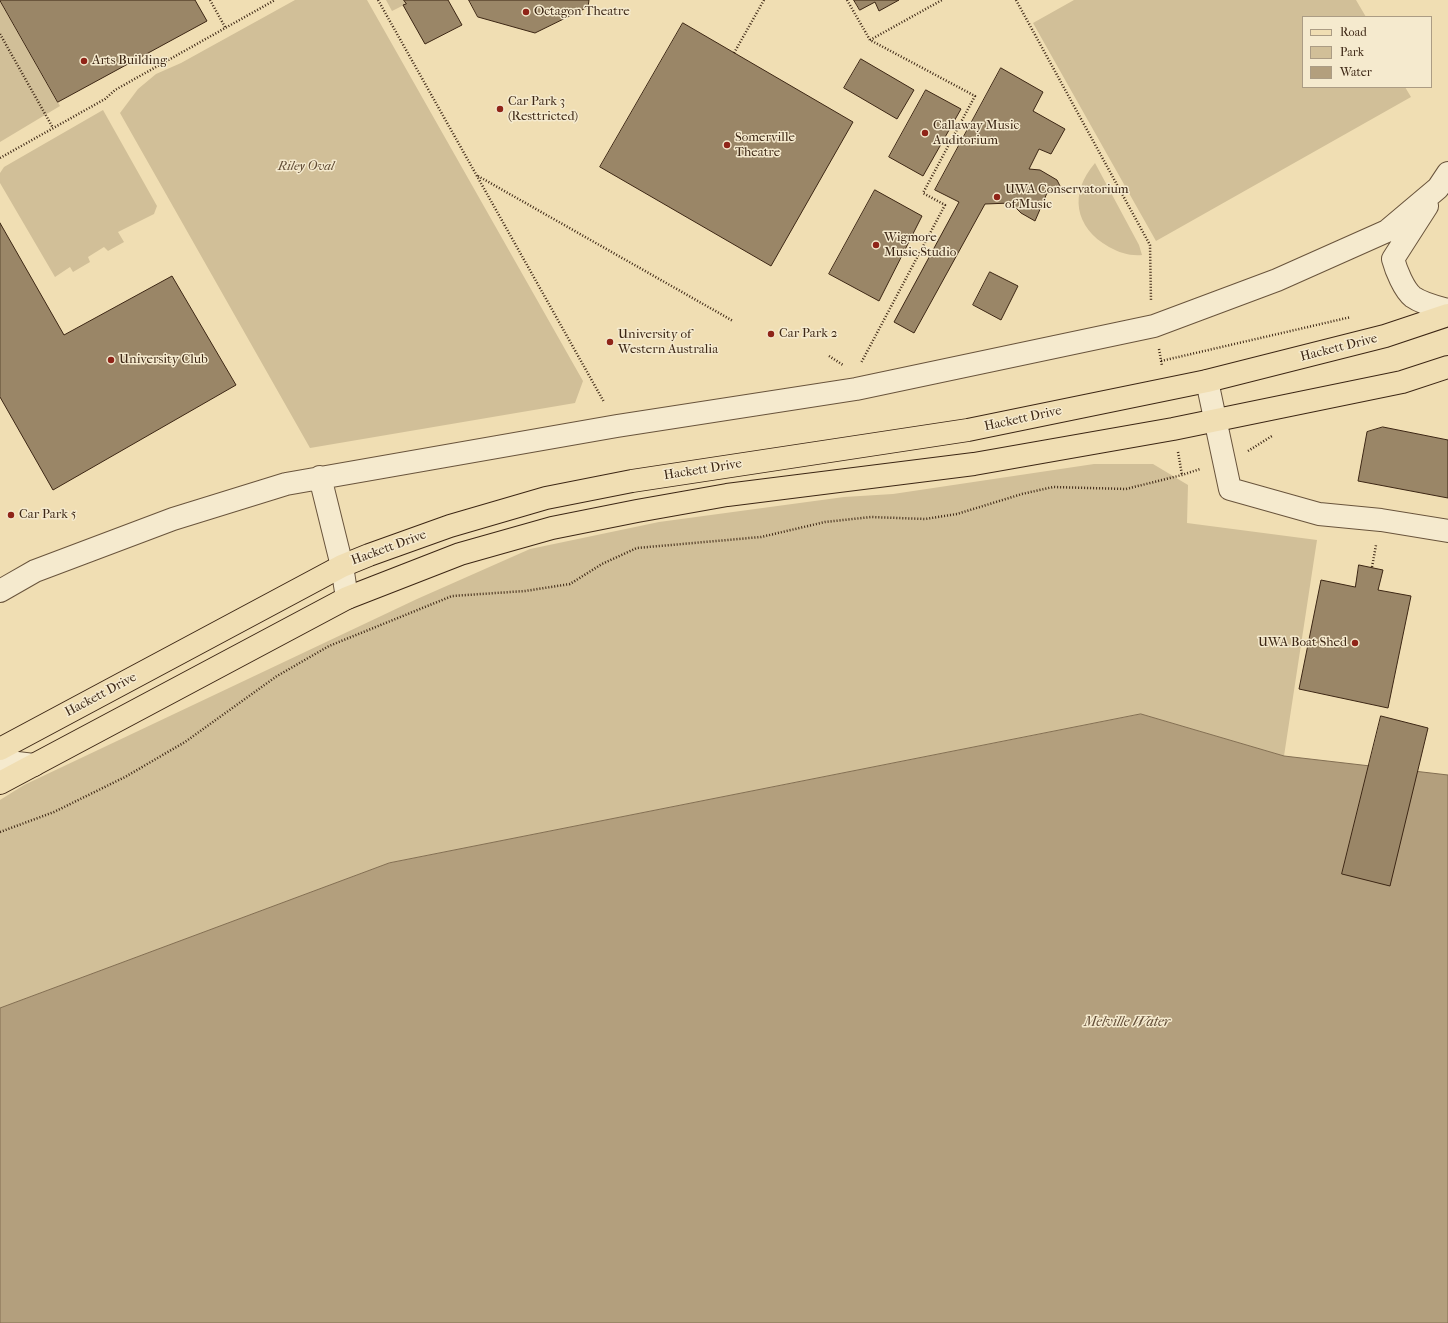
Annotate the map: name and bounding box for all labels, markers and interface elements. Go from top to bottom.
place label: Octagon Theatre [534,4,630,20]
marker: Octagon Theatre [521,7,531,17]
legend [1302,16,1432,88]
text: Road [1340,25,1367,39]
text: Park [1340,45,1364,59]
place label: Arts Building [92,53,167,69]
marker: Arts Building [79,56,89,66]
text: Water [1340,65,1372,79]
place label: Car Park 3 (Resttricted) [508,94,578,125]
marker: Car Park 3 (Resttricted) [495,104,505,114]
place label: Callaway Music Auditorium [933,118,1019,149]
marker: Callaway Music Auditorium [920,128,930,138]
place label: Somerville Theatre [735,130,795,161]
marker: Somerville Theatre [722,140,732,150]
park label: Riley Oval [278,159,334,175]
place label: UWA Conservatorium of Music [1005,182,1129,213]
marker: UWA Conservatorium of Music [992,192,1002,202]
place label: Wigmore Music Studio [884,230,956,261]
marker: Wigmore Music Studio [871,240,881,250]
place label: Car Park 2 [779,326,837,342]
place label: University of Western Australia [618,327,718,358]
marker: Car Park 2 [766,329,776,339]
street label: Hackett Drive [1299,331,1379,365]
marker: University of Western Australia [605,337,615,347]
place label: University Club [119,352,208,368]
marker: University Club [106,355,116,365]
street label: Hackett Drive [983,403,1063,435]
street label: Hackett Drive [663,456,743,484]
place label: Car Park 5 [19,507,76,523]
marker: Car Park 5 [6,510,16,520]
street label: Hackett Drive [349,527,429,569]
place label: UWA Boat Shed [1258,635,1347,651]
marker: UWA Boat Shed [1350,638,1360,648]
street label: Hackett Drive [63,670,139,720]
water label: Melville Water [1084,1015,1170,1031]

